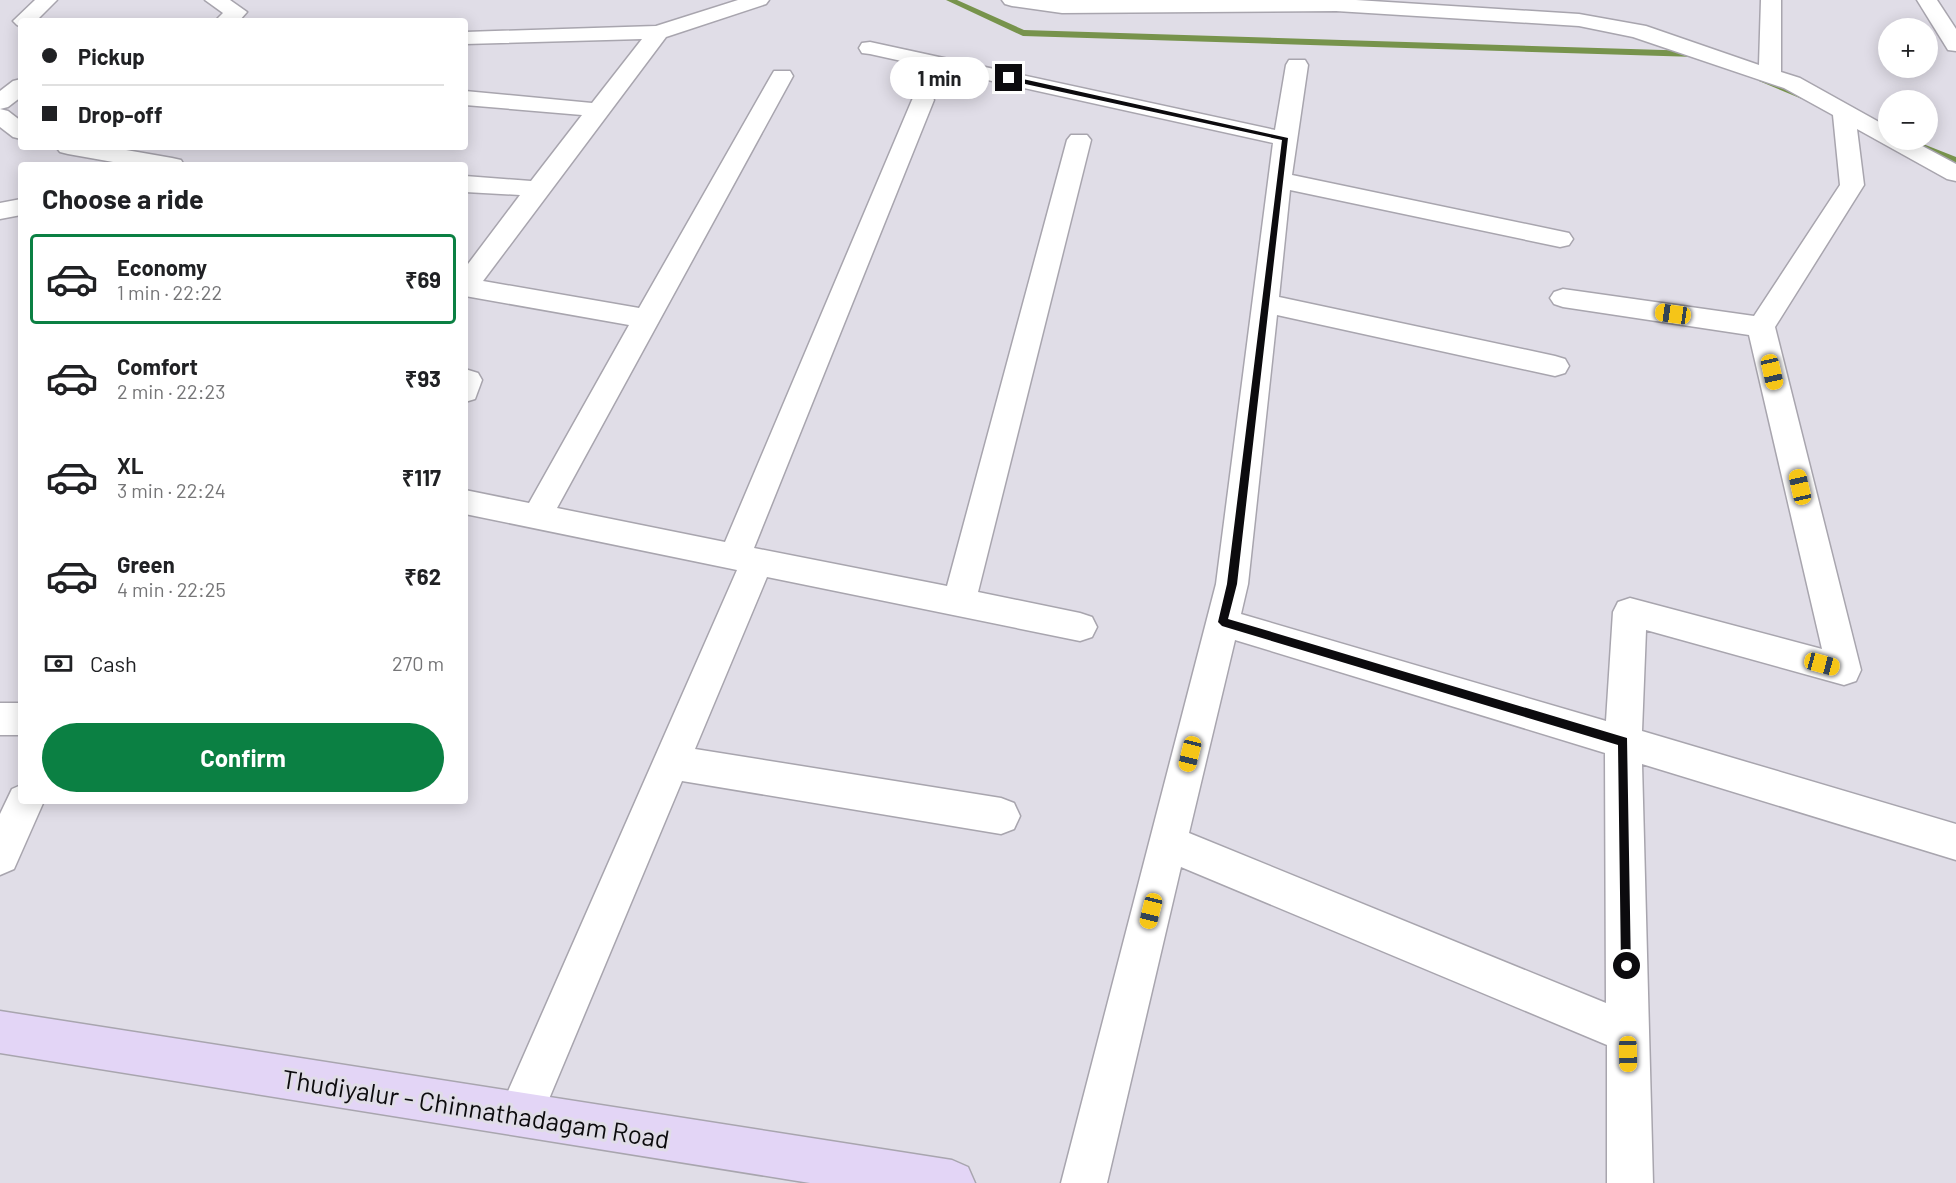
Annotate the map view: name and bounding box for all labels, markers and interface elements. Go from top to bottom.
map controls [1878,18,1938,150]
button: + [1878,18,1938,78]
text: Pickup [78,43,145,69]
callout: 1 min [889,57,988,99]
route end [995,64,1022,91]
text: 1 min [918,66,961,90]
button: − [1878,90,1938,150]
text: Drop-off [78,101,162,127]
text: Choose a ride [42,182,204,214]
icon: car [45,252,99,306]
text: Economy [117,254,207,280]
text: ₹69 [405,266,441,292]
text: 1 min · 22:22 [117,280,222,304]
car [1654,303,1692,325]
icon: car [45,351,99,405]
car [1759,352,1785,392]
text: Comfort [117,353,198,379]
text: ₹93 [405,365,441,391]
text: 2 min · 22:23 [117,379,225,403]
icon: car [45,450,99,504]
text: XL [117,452,143,478]
text: ₹117 [402,464,441,490]
car [1787,467,1813,507]
text: 3 min · 22:24 [117,478,226,502]
icon: car [45,549,99,603]
text: Green [117,551,175,577]
text: ₹62 [404,563,441,589]
text: 4 min · 22:25 [117,577,226,601]
icon: cash [42,647,75,680]
text: Cash [90,650,137,676]
text: 270 m [392,651,444,675]
car [1802,651,1842,677]
button: Confirm [42,723,444,792]
car [1177,734,1203,774]
car [1138,891,1164,931]
route start [1613,952,1640,979]
car [1619,1036,1637,1072]
street label: Thudiyalur - Chinnathadagam Road [280,1062,672,1154]

